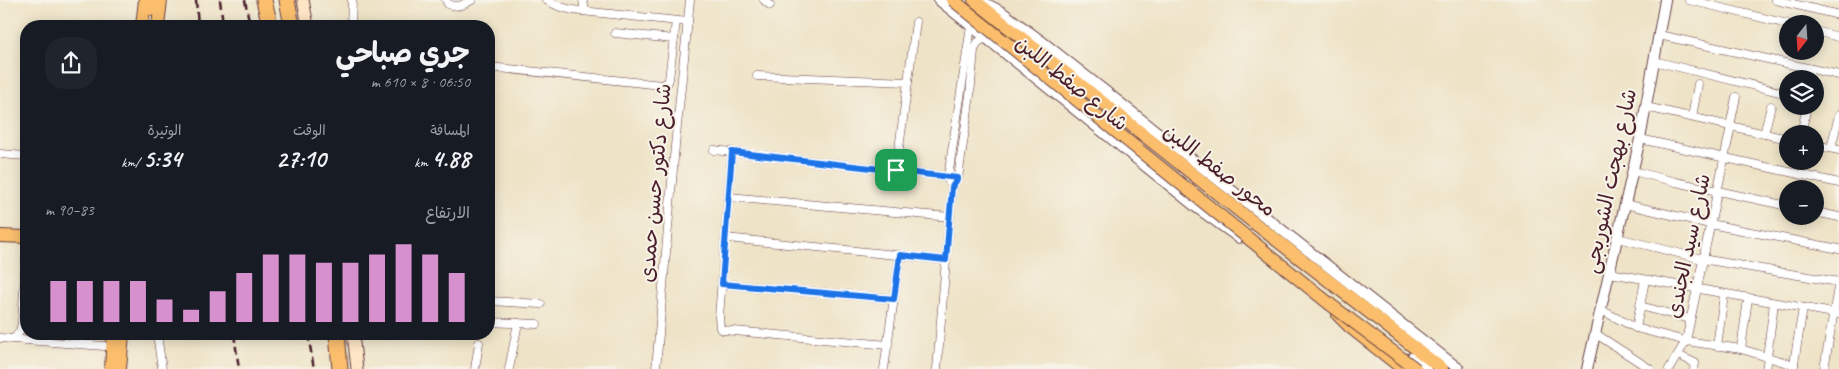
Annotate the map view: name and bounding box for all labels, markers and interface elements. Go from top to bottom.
north arrow [1779,15,1824,60]
map controls [1779,15,1824,225]
street label: شارع صفط اللبن [1009,30,1134,138]
text: جري صباحي [335,35,470,70]
button: share [45,37,97,89]
button: layers [1779,70,1824,115]
text: 06:50 · 8 × 610 m [371,72,470,92]
street label: شارع دكتور حسن حمدى [633,82,679,284]
street label: شارع بهجت الشوربجى [1578,86,1644,276]
street label: محور صفط اللبن [1158,118,1282,222]
text: الوتيرة [148,122,181,139]
text: الوقت [293,122,326,139]
text: المسافة [430,122,470,139]
button: + [1779,125,1824,170]
text: 5:34 [143,143,181,175]
text: 27:10 [276,143,326,175]
text: 4.88 [431,143,470,175]
pin [875,149,917,191]
text: /km [121,154,143,171]
text: km [414,154,431,171]
icon: arrive [882,156,910,184]
street label: شارع سيد الجندى [1660,171,1718,321]
button: − [1779,180,1824,225]
text: 83–90 m [45,200,94,220]
text: الارتفاع [425,203,470,223]

